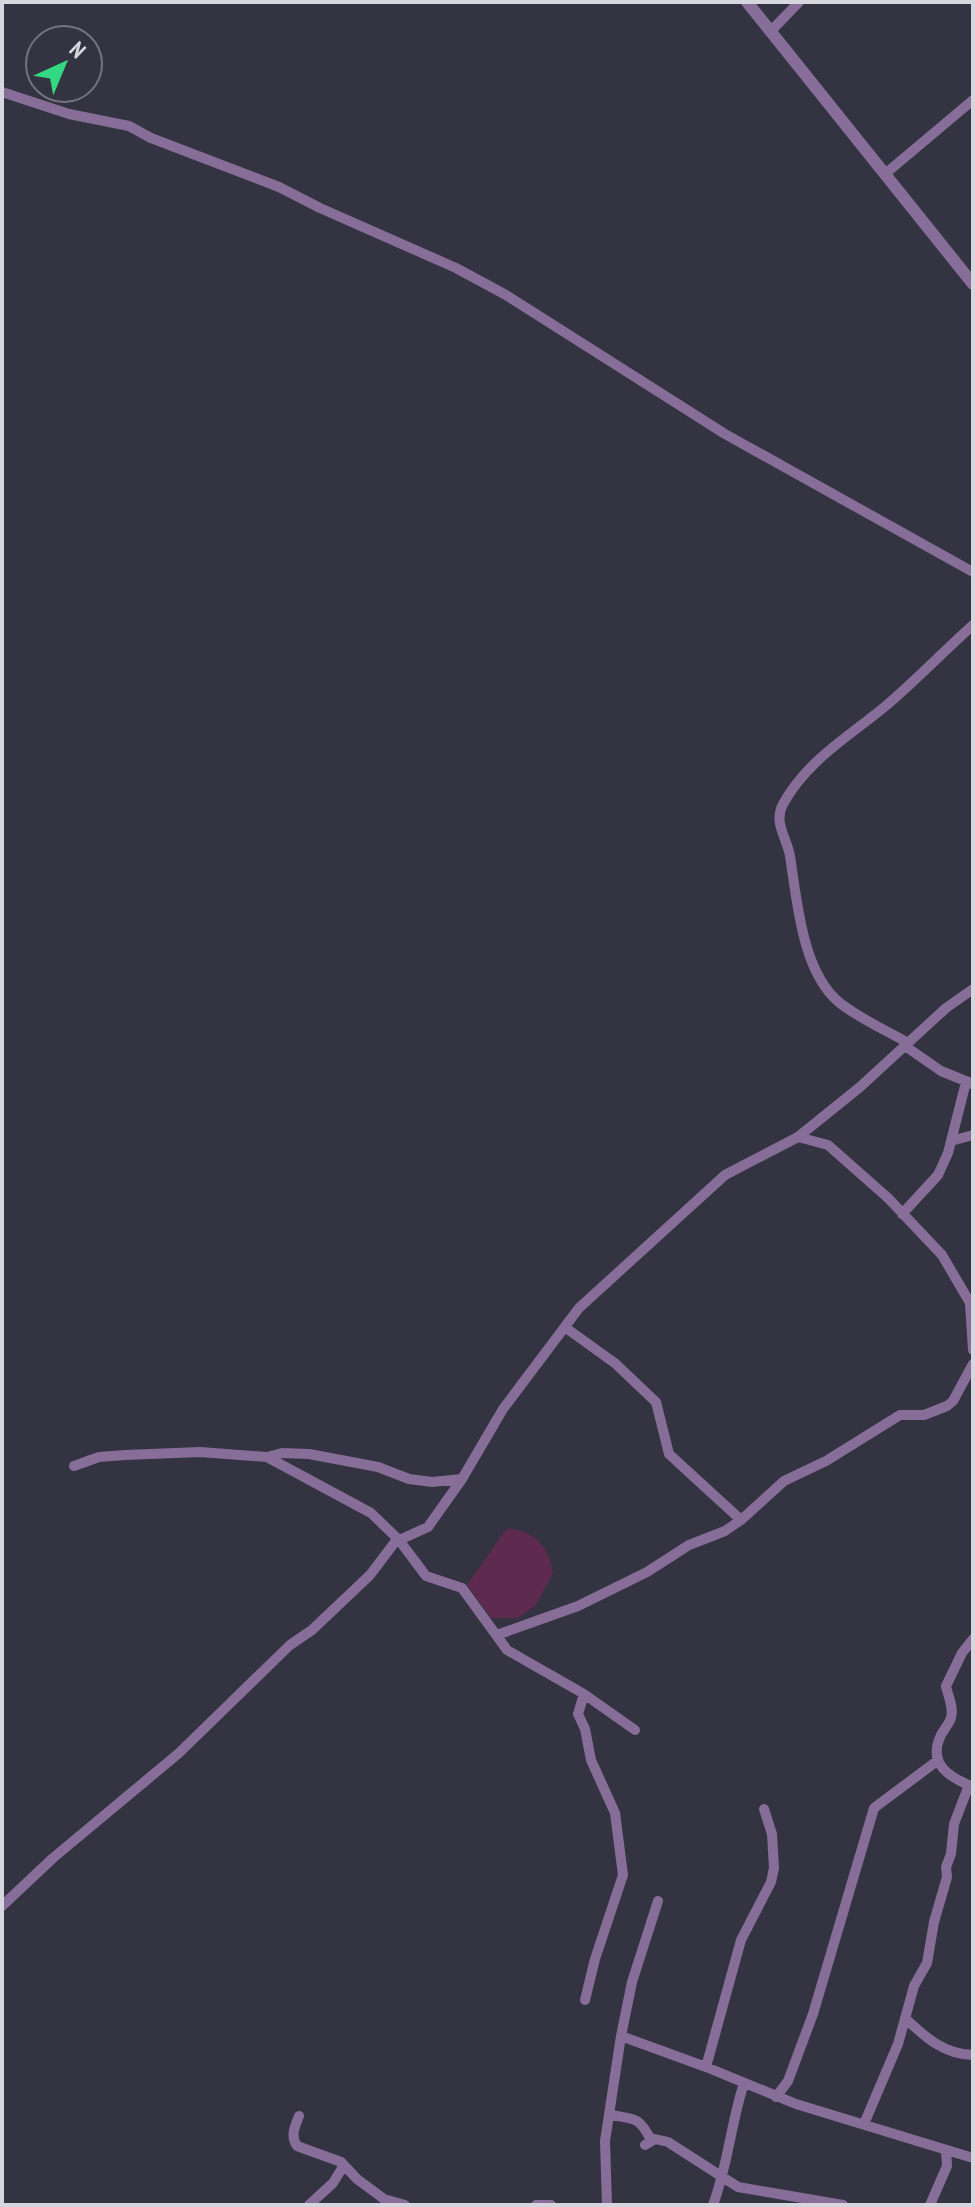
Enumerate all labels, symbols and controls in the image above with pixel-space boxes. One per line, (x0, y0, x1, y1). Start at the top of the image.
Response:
north arrow (24, 24, 104, 104)
text: N (64, 35, 92, 64)

